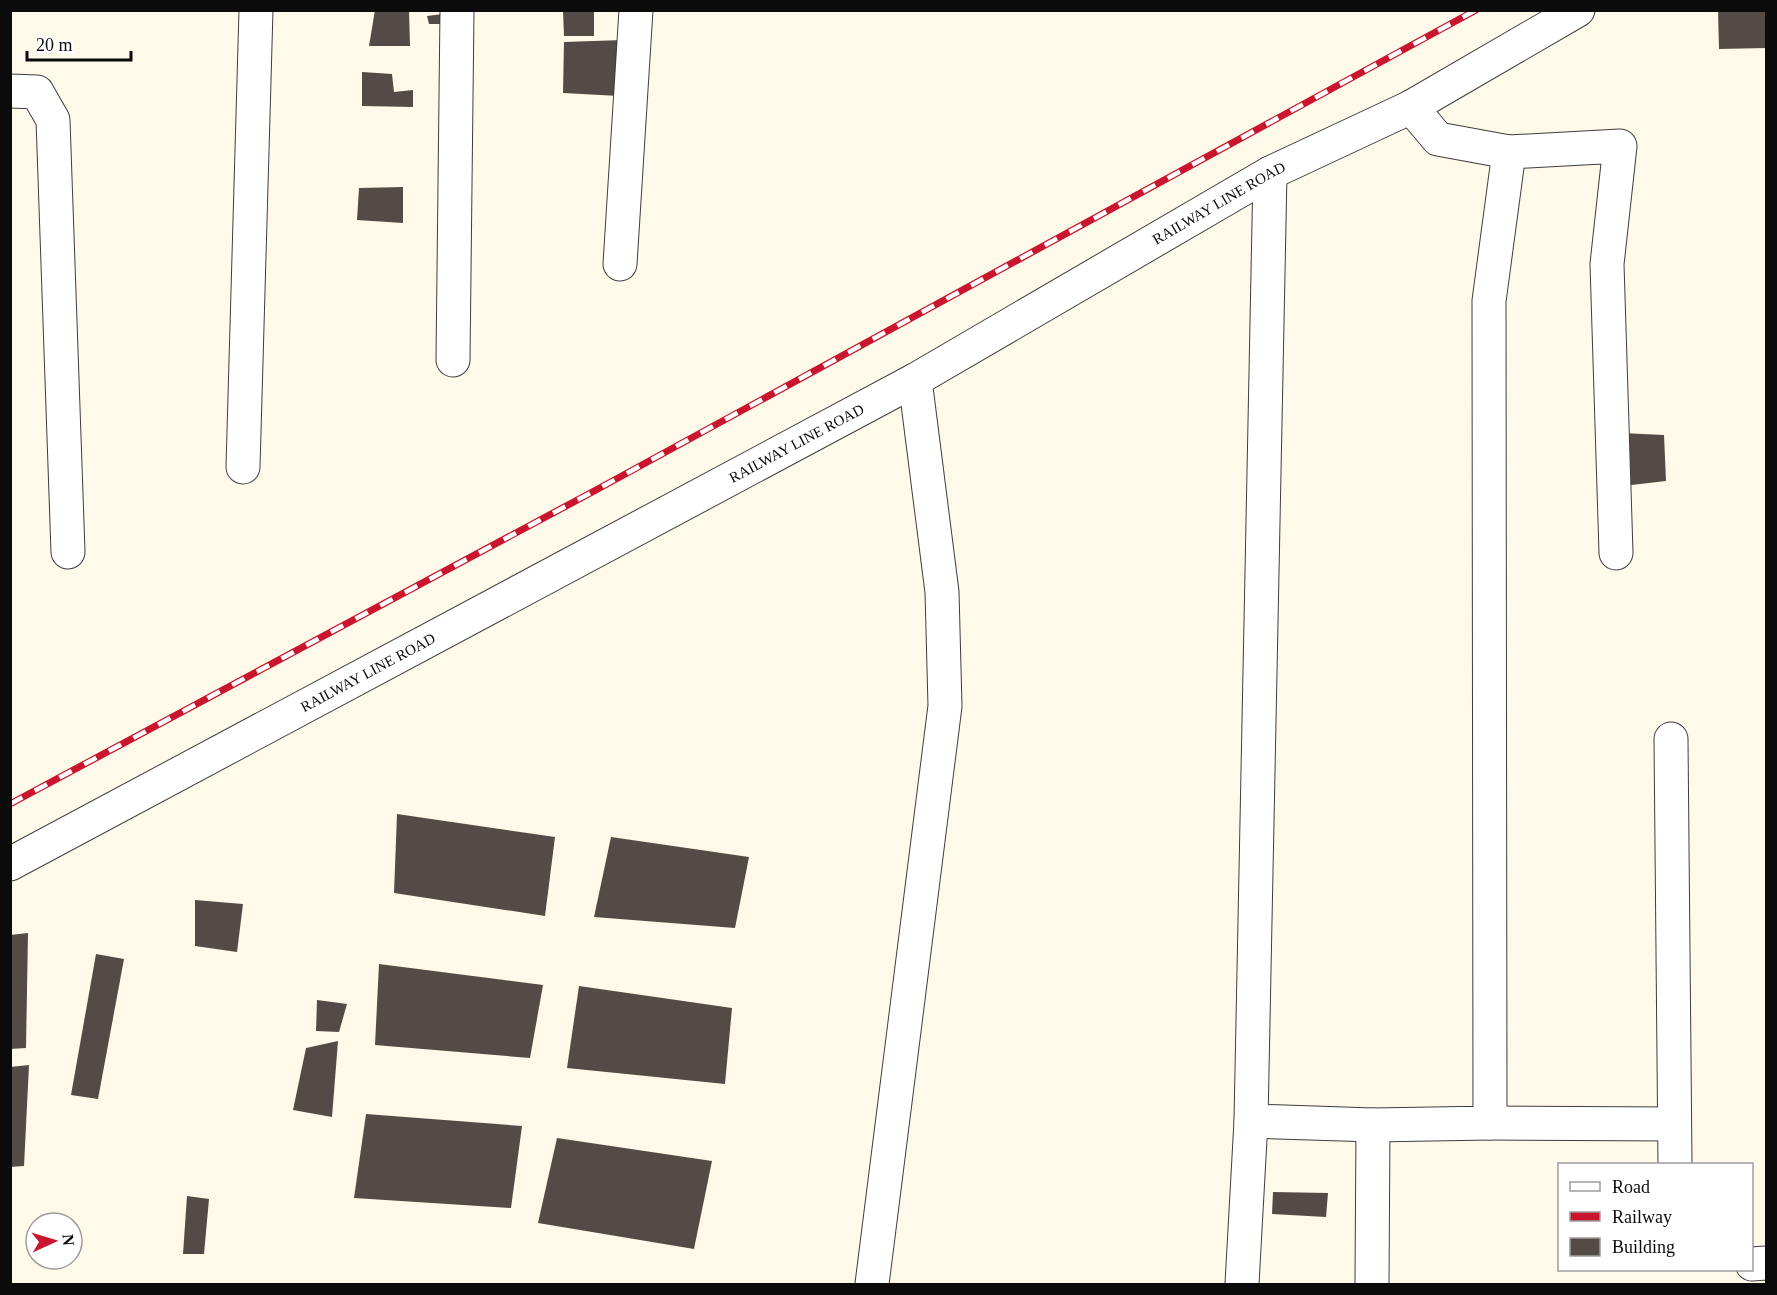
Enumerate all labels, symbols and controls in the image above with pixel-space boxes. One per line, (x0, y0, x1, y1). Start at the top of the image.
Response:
scale bar (27, 24, 130, 62)
text: 20 m (36, 35, 73, 55)
street label: RAILWAY LINE ROAD (1150, 159, 1288, 248)
street label: RAILWAY LINE ROAD (726, 401, 867, 486)
street label: RAILWAY LINE ROAD (298, 630, 438, 715)
legend (1558, 1163, 1753, 1271)
text: Road (1612, 1177, 1650, 1197)
text: Railway (1612, 1207, 1672, 1227)
north arrow (24, 1211, 84, 1271)
text: N (60, 1234, 77, 1247)
text: Building (1612, 1237, 1675, 1257)

